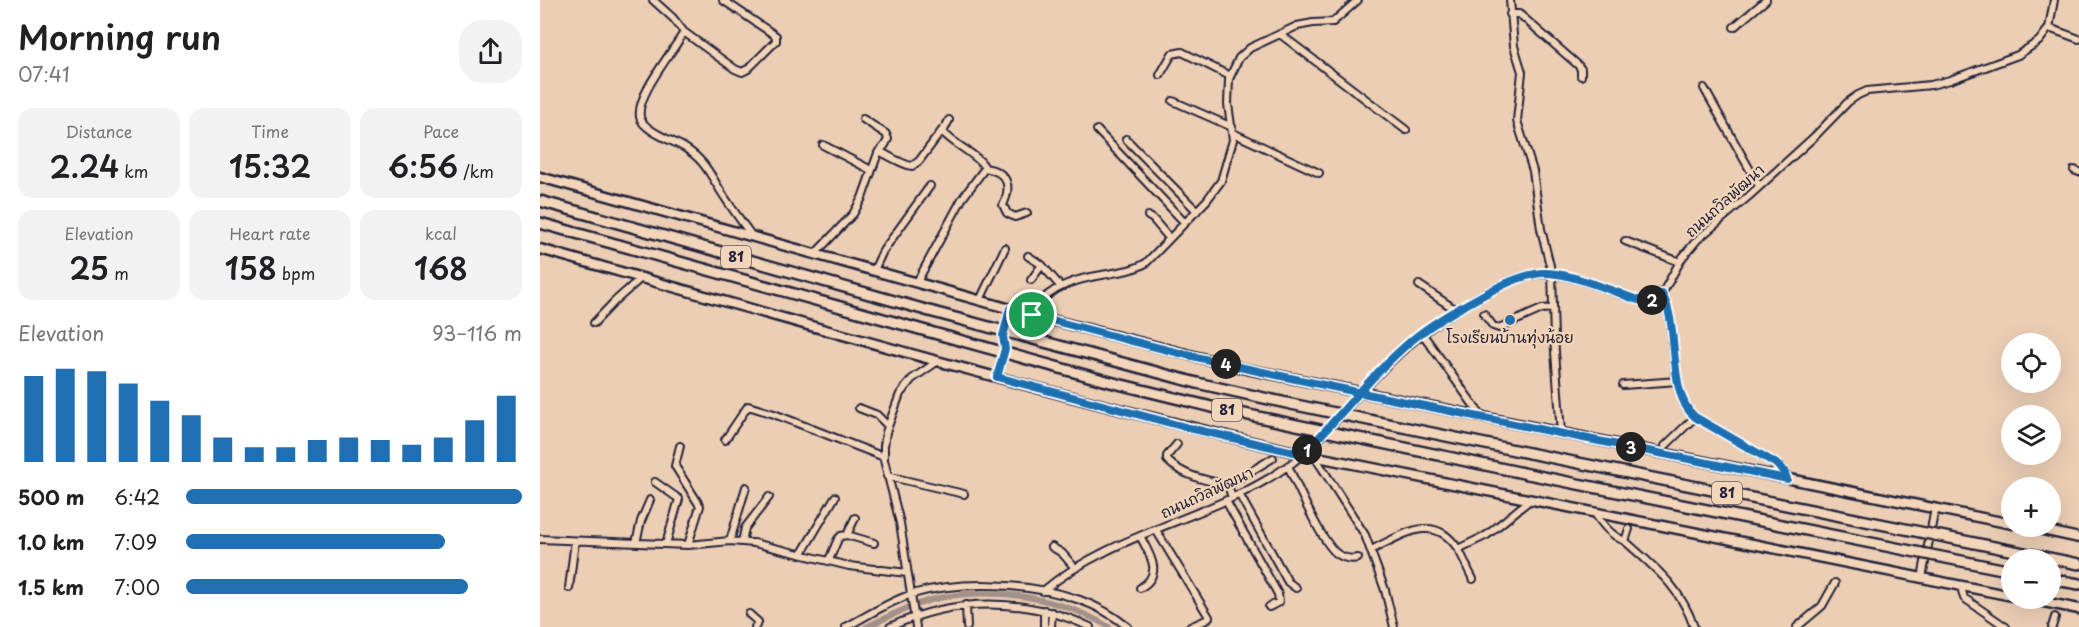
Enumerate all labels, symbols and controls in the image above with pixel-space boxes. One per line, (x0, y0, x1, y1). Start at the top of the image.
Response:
text: Morning run (18, 11, 221, 61)
button: share (459, 20, 522, 83)
text: 07:41 (18, 59, 70, 89)
text: Distance (65, 119, 133, 143)
text: Time (251, 119, 289, 143)
text: Pace (423, 119, 459, 143)
text: 2.24 (50, 143, 119, 188)
text: 15:32 (229, 143, 311, 188)
text: 6:56 (388, 143, 458, 188)
street label: ถนนถวิลพัฒนา (1679, 158, 1769, 242)
text: km (119, 159, 148, 183)
text: /km (458, 159, 494, 183)
text: Elevation (64, 221, 134, 245)
text: Heart rate (230, 221, 310, 245)
text: kcal (425, 221, 457, 245)
text: 25 (69, 245, 109, 290)
text: 158 (225, 245, 277, 290)
text: 168 (414, 245, 468, 290)
road number: 81 (721, 246, 751, 268)
text: m (109, 261, 129, 285)
text: bpm (277, 261, 315, 285)
pin: 2 (1637, 285, 1667, 315)
text: 2 (1646, 288, 1658, 312)
pin (1006, 289, 1057, 340)
icon: arrive (1015, 298, 1048, 331)
marker: โรงเรียนบ้านทุ่งน้อย (1503, 313, 1517, 327)
text: Elevation (18, 318, 104, 348)
text: 93–116 m (432, 318, 522, 348)
place label: โรงเรียนบ้านทุ่งน้อย (1446, 325, 1574, 349)
map controls (2001, 333, 2061, 609)
button: locate (2001, 333, 2061, 393)
pin: 4 (1211, 349, 1241, 379)
text: 4 (1221, 352, 1231, 376)
road number: 81 (1212, 399, 1242, 421)
button: layers (2001, 405, 2061, 465)
pin: 3 (1616, 432, 1646, 462)
pin: 1 (1292, 435, 1322, 465)
text: 3 (1626, 435, 1636, 459)
text: 1 (1303, 438, 1311, 462)
street label: ถนนถวิลพัฒนา (1156, 460, 1257, 523)
button: + (2001, 477, 2061, 537)
text: 500 m (18, 482, 85, 512)
text: 6:42 (114, 482, 160, 512)
road number: 81 (1712, 482, 1742, 504)
text: 1.0 km (18, 527, 85, 557)
text: 7:09 (114, 527, 157, 557)
button: − (2001, 549, 2061, 609)
text: 1.5 km (18, 572, 84, 602)
text: 7:00 (114, 572, 160, 602)

